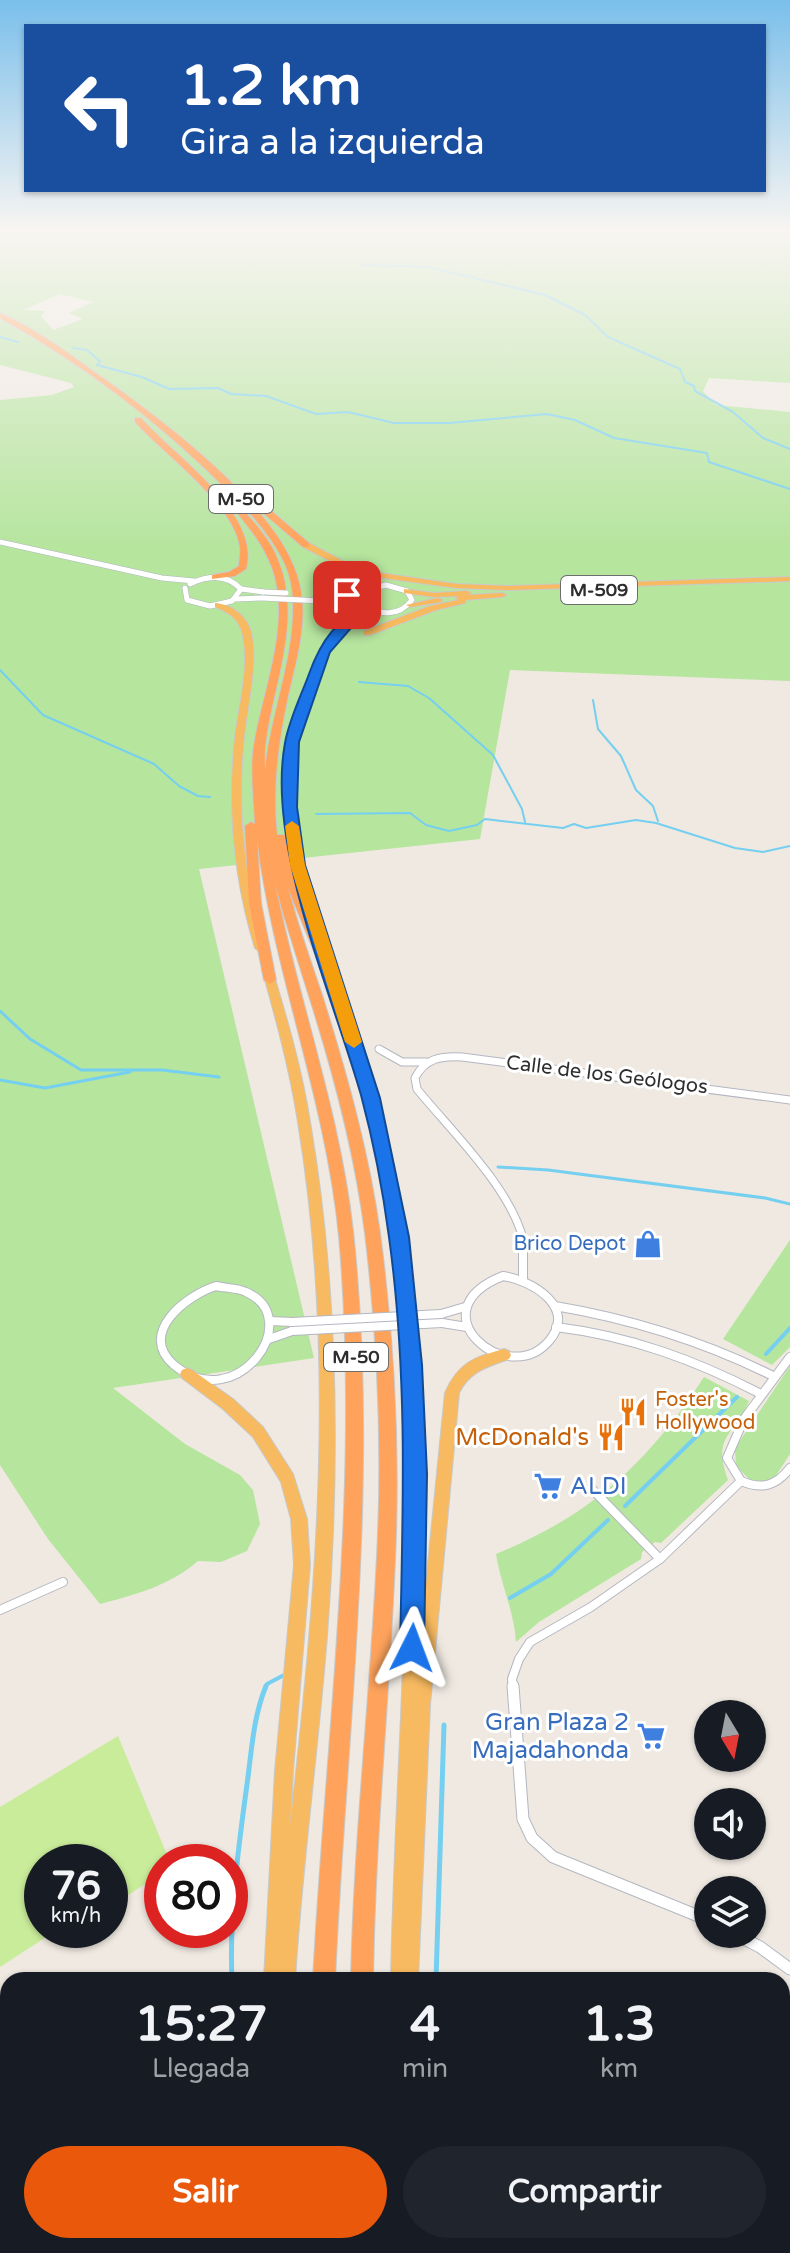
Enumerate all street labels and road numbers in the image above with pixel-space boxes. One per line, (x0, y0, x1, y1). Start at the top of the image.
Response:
road number: M-50 (209, 485, 273, 513)
road number: M-509 (561, 576, 637, 604)
street label: Calle de los Geólogos (505, 1051, 709, 1099)
road number: M-50 (324, 1343, 388, 1371)

